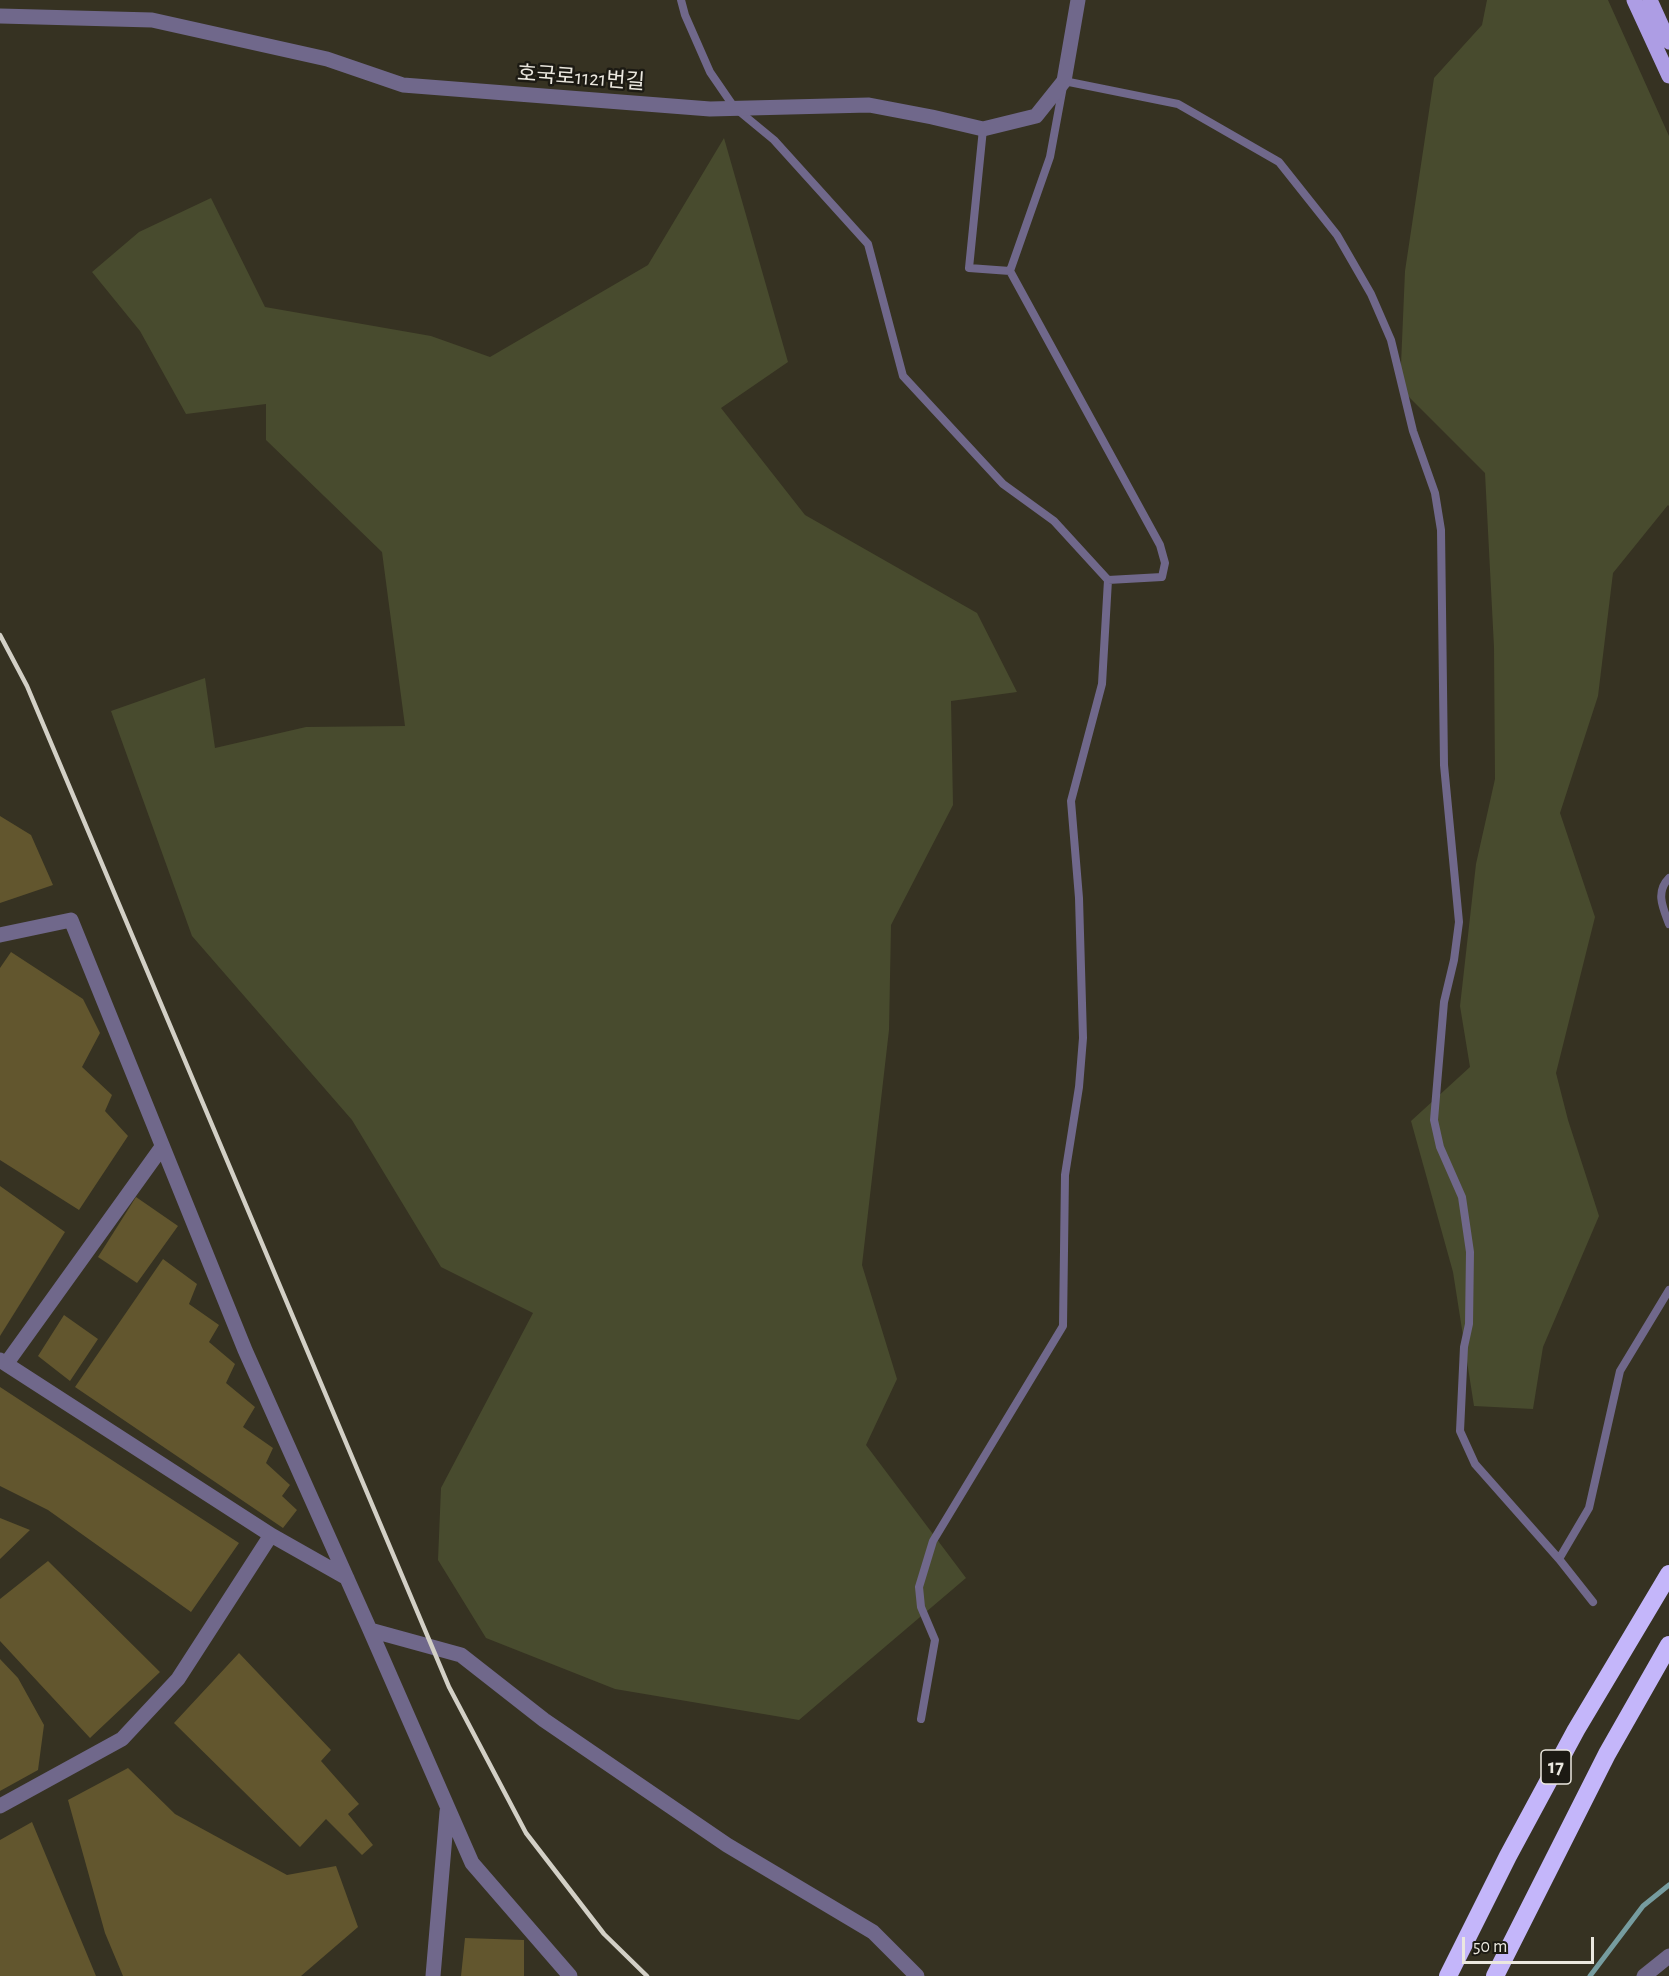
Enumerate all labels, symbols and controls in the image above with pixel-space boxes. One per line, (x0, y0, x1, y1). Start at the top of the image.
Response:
street label: 호국로1121번길 (516, 61, 646, 95)
road number: 17 (1541, 1750, 1571, 1784)
scale bar (1465, 1925, 1597, 1963)
text: 50 m (1473, 1938, 1507, 1956)

